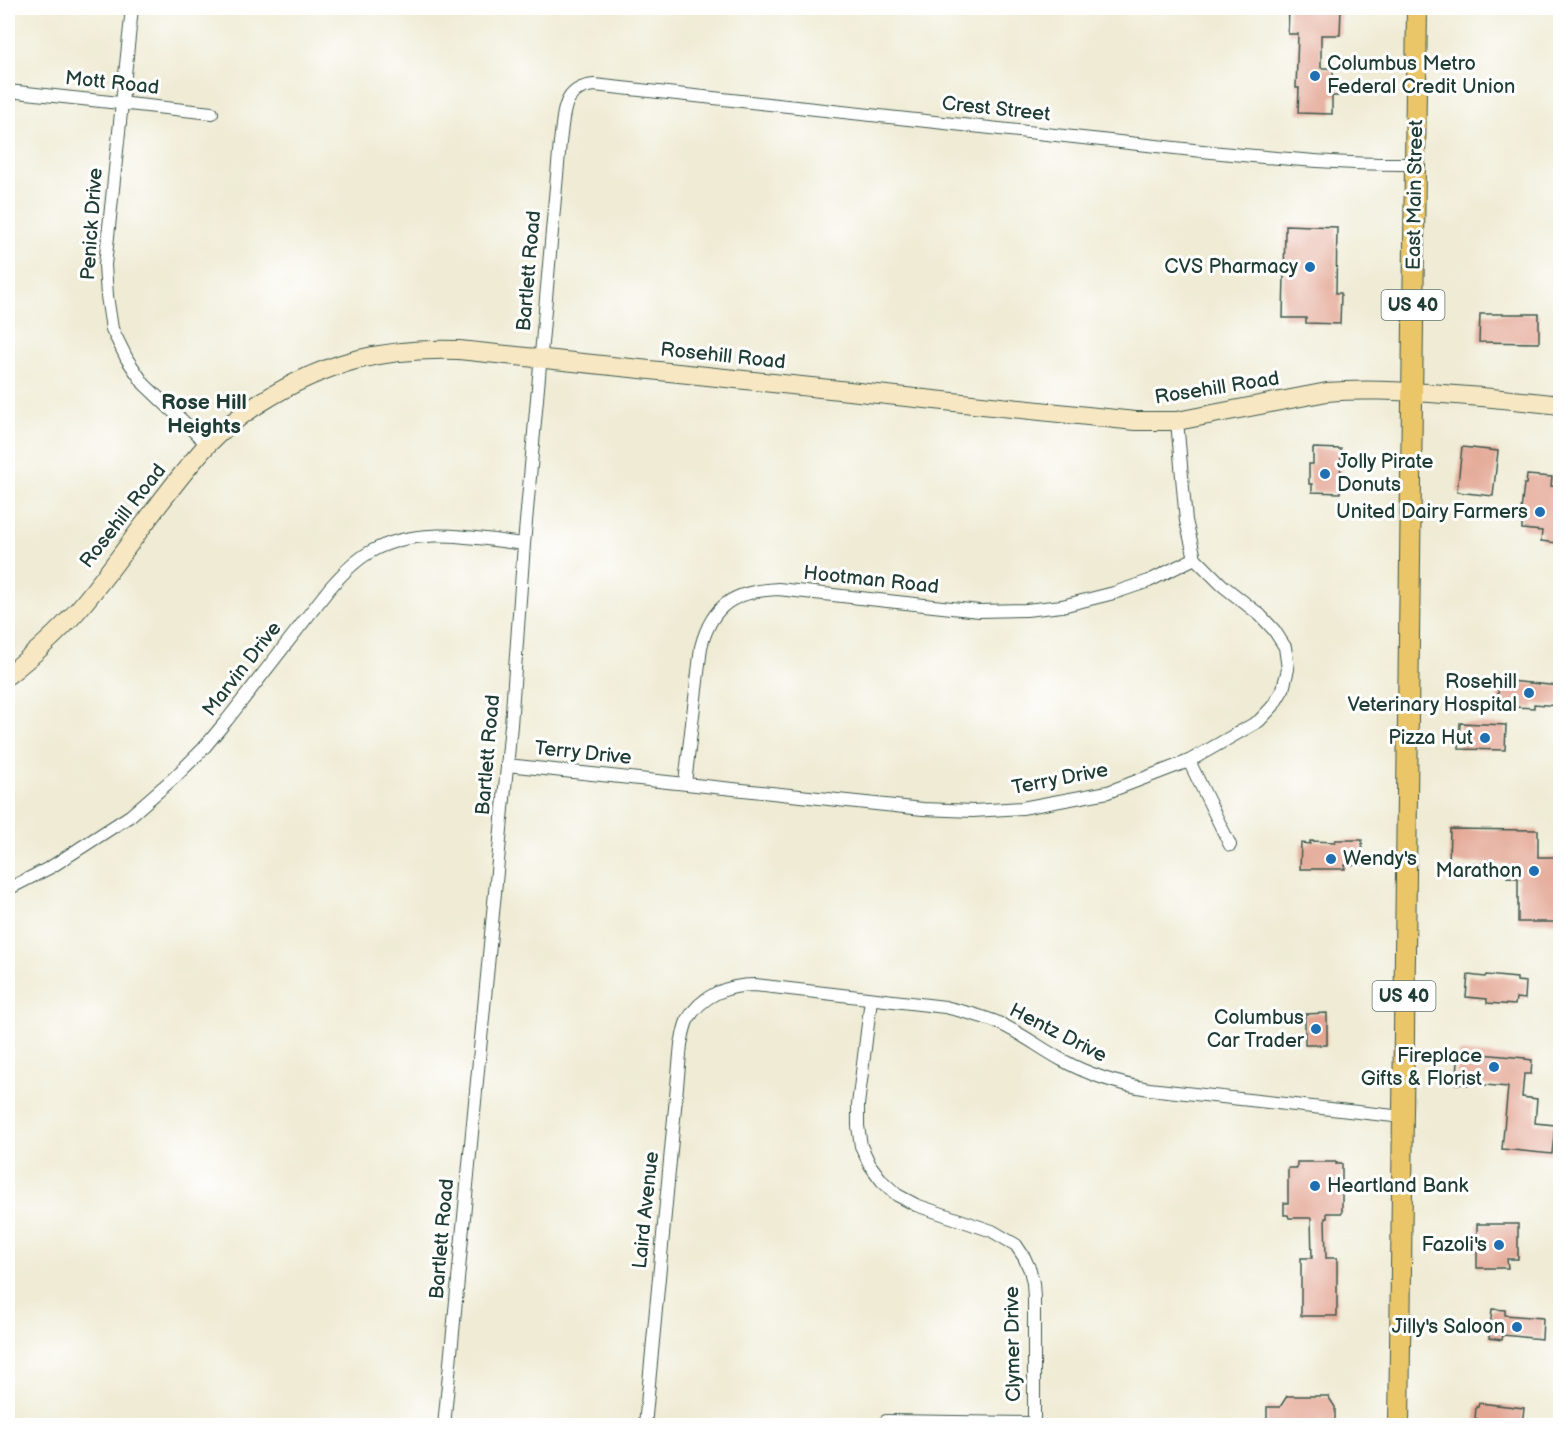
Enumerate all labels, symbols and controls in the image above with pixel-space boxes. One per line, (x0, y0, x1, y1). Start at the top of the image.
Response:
place label: Columbus Metro Federal Credit Union (1327, 52, 1515, 99)
street label: Mott Road (64, 66, 160, 100)
marker: Columbus Metro Federal Credit Union (1308, 69, 1322, 83)
street label: Crest Street (941, 91, 1051, 127)
street label: East Main Street (1402, 120, 1428, 270)
street label: Penick Drive (76, 167, 108, 281)
street label: Bartlett Road (512, 210, 546, 332)
place label: CVS Pharmacy (1164, 255, 1298, 279)
marker: CVS Pharmacy (1303, 260, 1317, 274)
road number: US 40 (1382, 290, 1444, 320)
street label: Rosehill Road (659, 337, 787, 375)
street label: Rosehill Road (1153, 366, 1281, 410)
district label: Rose Hill Heights (161, 390, 247, 439)
place label: Jolly Pirate Donuts (1337, 450, 1433, 497)
street label: Rosehill Road (75, 459, 171, 573)
marker: Jolly Pirate Donuts (1318, 467, 1332, 481)
place label: United Dairy Farmers (1336, 500, 1528, 524)
marker: United Dairy Farmers (1533, 505, 1547, 519)
street label: Hootman Road (802, 561, 940, 599)
street label: Marvin Drive (198, 617, 287, 721)
place label: Rosehill Veterinary Hospital (1348, 670, 1517, 717)
marker: Rosehill Veterinary Hospital (1522, 686, 1536, 700)
street label: Bartlett Road (471, 694, 505, 816)
place label: Pizza Hut (1388, 726, 1473, 750)
marker: Pizza Hut (1478, 731, 1492, 745)
street label: Terry Drive (533, 736, 633, 770)
street label: Terry Drive (1010, 758, 1110, 800)
place label: Wendy's (1343, 847, 1417, 871)
marker: Wendy's (1324, 852, 1338, 866)
place label: Marathon (1435, 859, 1522, 883)
marker: Marathon (1527, 864, 1541, 878)
road number: US 40 (1372, 981, 1436, 1011)
street label: Hentz Drive (1005, 998, 1111, 1068)
place label: Columbus Car Trader (1207, 1006, 1305, 1053)
marker: Columbus Car Trader (1309, 1022, 1323, 1036)
place label: Fireplace Gifts & Florist (1361, 1044, 1482, 1091)
marker: Fireplace Gifts & Florist (1487, 1060, 1501, 1074)
street label: Laird Avenue (628, 1150, 664, 1270)
place label: Heartland Bank (1327, 1174, 1468, 1198)
street label: Bartlett Road (425, 1178, 459, 1300)
marker: Heartland Bank (1308, 1179, 1322, 1193)
place label: Fazoli's (1422, 1233, 1487, 1257)
marker: Fazoli's (1492, 1238, 1506, 1252)
street label: Clymer Drive (1000, 1286, 1026, 1402)
place label: Jilly's Saloon (1392, 1315, 1505, 1339)
marker: Jilly's Saloon (1510, 1320, 1524, 1334)

